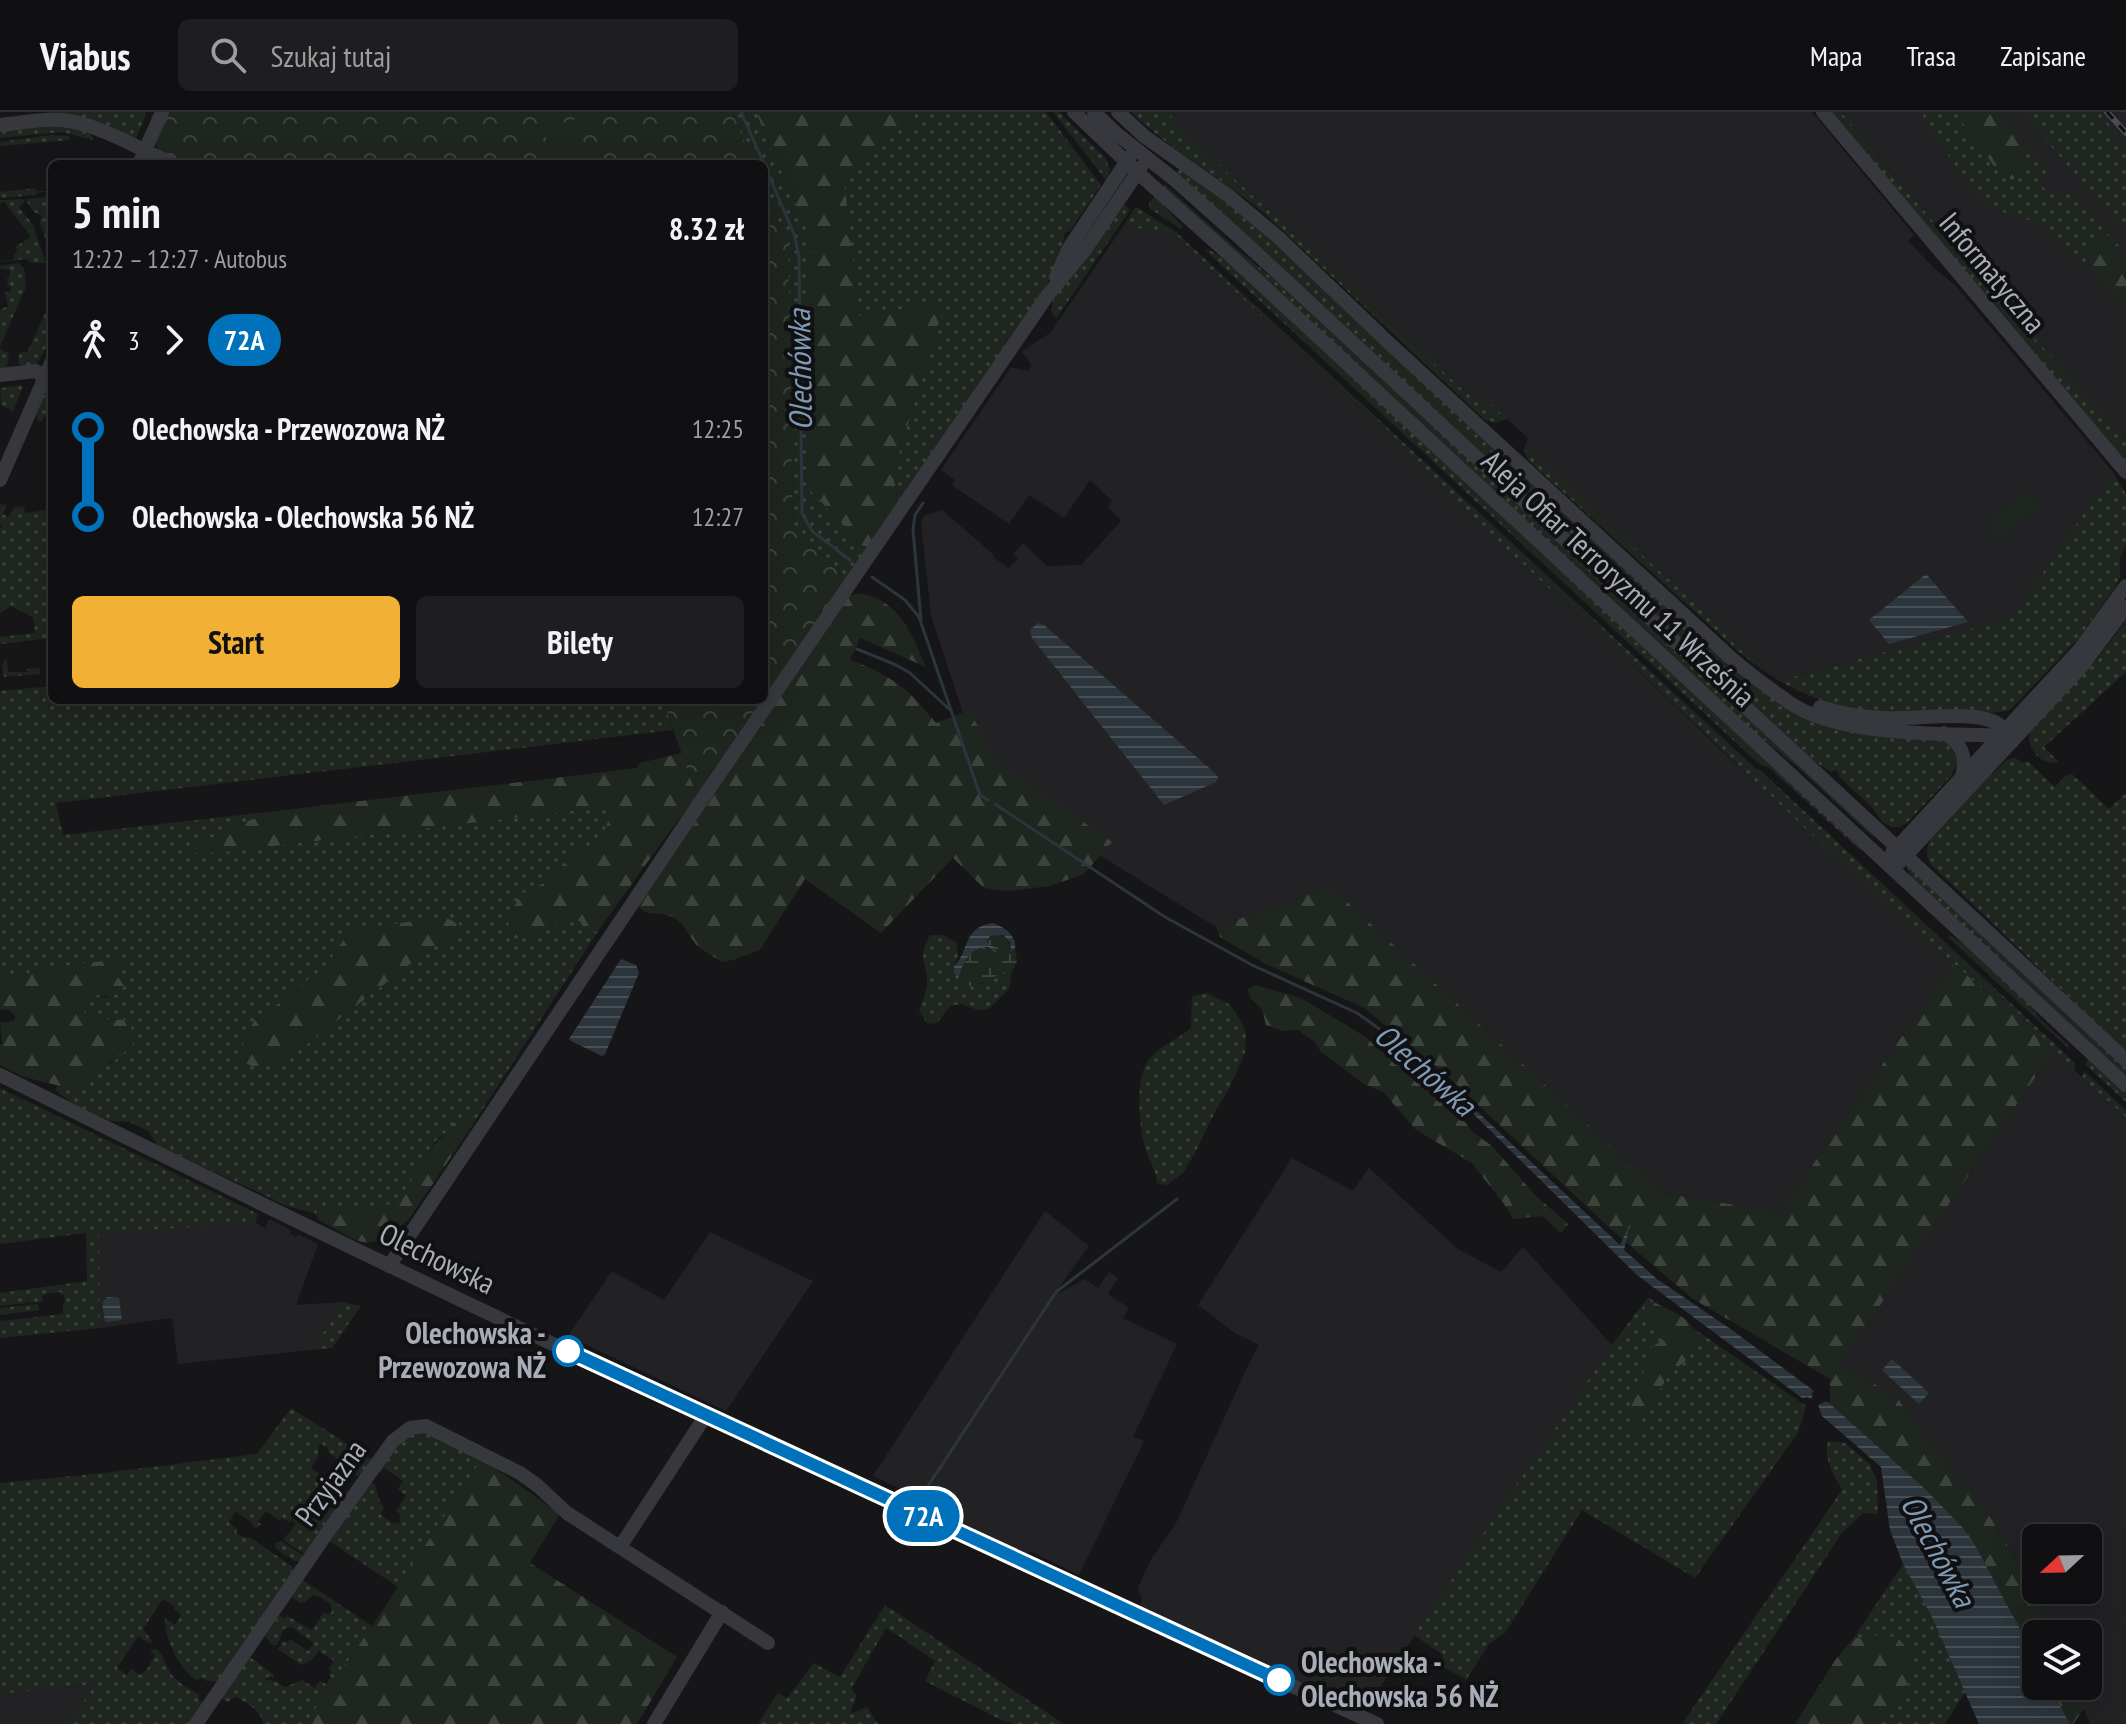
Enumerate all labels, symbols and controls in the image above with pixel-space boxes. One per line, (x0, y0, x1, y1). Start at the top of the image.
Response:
search box (178, 19, 738, 91)
text: Viabus (40, 31, 130, 80)
icon: search (206, 33, 250, 77)
text: Szukaj tutaj (270, 36, 392, 75)
text: Mapa (1810, 37, 1862, 74)
text: Trasa (1906, 37, 1956, 74)
text: Zapisane (2000, 37, 2086, 74)
text: 5 min (72, 183, 161, 240)
street label: Informatyczna (1931, 204, 2055, 340)
text: 8.32 zł (669, 209, 744, 248)
text: 12:22 – 12:27 · Autobus (72, 242, 287, 275)
water label: Olechówka (777, 307, 821, 431)
icon: walk (72, 318, 116, 362)
icon: forward (152, 318, 196, 362)
text: 72A (224, 321, 265, 358)
text: 3 (128, 324, 140, 357)
text: Olechowska - Przewozowa NŻ (132, 409, 445, 448)
text: 12:25 (692, 412, 744, 445)
street label: Aleja Ofiar Terroryzmu 11 Września (1474, 441, 1764, 715)
text: Olechowska - Olechowska 56 NŻ (132, 497, 474, 536)
text: 12:27 (692, 500, 744, 533)
button: Start (72, 596, 400, 688)
button: Bilety (416, 596, 744, 688)
water label: Olechówka (1366, 1014, 1487, 1126)
street label: Olechowska (374, 1213, 502, 1302)
place label: Olechowska - Przewozowa NŻ (378, 1313, 546, 1386)
marker: Olechowska - Przewozowa NŻ (553, 1336, 583, 1366)
street label: Przyjazna (285, 1431, 374, 1533)
water label: Olechówka (1892, 1487, 1987, 1616)
line badge: 72A (877, 1490, 969, 1542)
text: 72A (903, 1497, 943, 1534)
north arrow (2022, 1524, 2102, 1604)
map controls (2022, 1524, 2102, 1700)
button: layers (2022, 1620, 2102, 1700)
place label: Olechowska - Olechowska 56 NŻ (1301, 1642, 1499, 1715)
marker: Olechowska - Olechowska 56 NŻ (1264, 1665, 1294, 1695)

